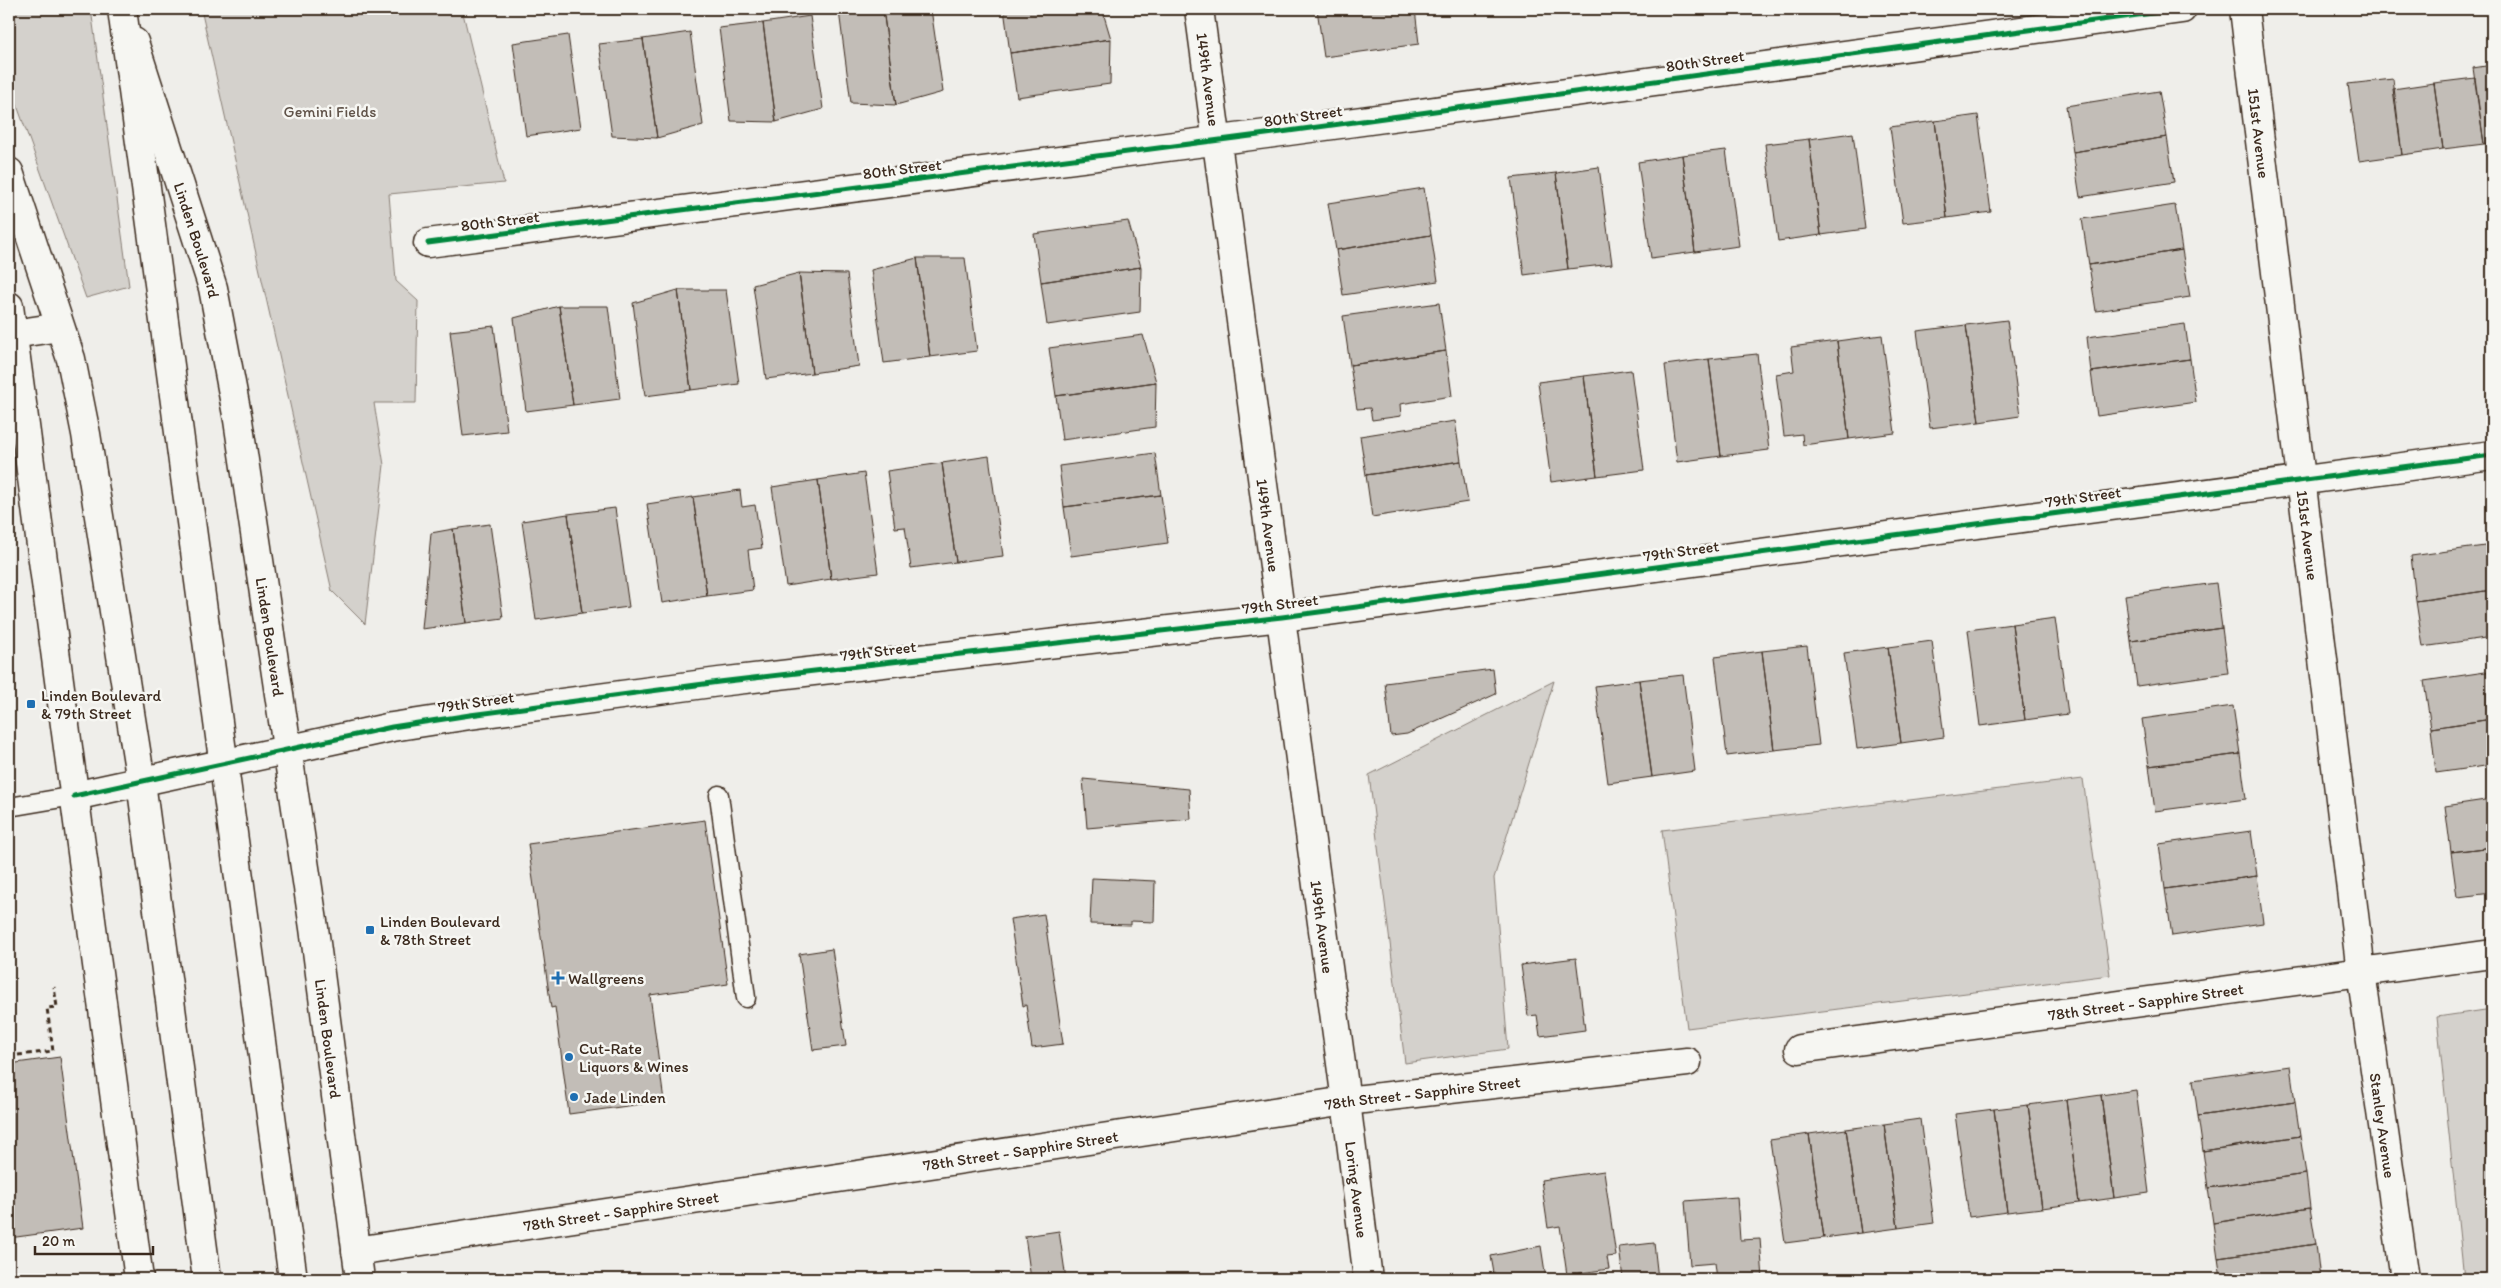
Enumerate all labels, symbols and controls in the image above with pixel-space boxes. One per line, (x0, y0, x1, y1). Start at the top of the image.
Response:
street label: 149th Avenue (1193, 31, 1224, 128)
street label: 80th Street (1665, 46, 1745, 76)
street label: 151st Avenue (2244, 87, 2274, 180)
street label: 80th Street (1263, 101, 1343, 131)
park label: Gemini Fields (284, 102, 376, 121)
street label: 80th Street (862, 155, 942, 183)
street label: Linden Boulevard (170, 180, 224, 300)
street label: 80th Street (460, 207, 540, 235)
street label: 149th Avenue (1253, 477, 1284, 574)
street label: 79th Street (2044, 482, 2122, 512)
street label: 151st Avenue (2293, 489, 2323, 582)
street label: 79th Street (1642, 536, 1720, 566)
street label: Linden Boulevard (252, 576, 289, 698)
street label: 79th Street (1241, 590, 1319, 618)
street label: 79th Street (839, 637, 917, 665)
place label: Linden Boulevard & 79th Street (41, 686, 162, 723)
street label: 79th Street (437, 687, 515, 717)
marker: Linden Boulevard & 79th Street (25, 698, 37, 710)
street label: 149th Avenue (1307, 879, 1338, 975)
place label: Linden Boulevard & 78th Street (380, 912, 501, 949)
marker: Linden Boulevard & 78th Street (364, 924, 376, 936)
place label: Wallgreens (568, 969, 644, 988)
marker: Wallgreens (552, 972, 564, 984)
street label: Linden Boulevard (311, 978, 346, 1100)
street label: 78th Street - Sapphire Street (2047, 979, 2245, 1024)
place label: Cut-Rate Liquors & Wines (579, 1039, 689, 1076)
marker: Cut-Rate Liquors & Wines (563, 1051, 575, 1063)
street label: Stanley Avenue (2366, 1071, 2400, 1179)
street label: 78th Street - Sapphire Street (1323, 1072, 1521, 1114)
place label: Jade Linden (584, 1088, 666, 1107)
marker: Jade Linden (568, 1091, 580, 1103)
street label: 78th Street - Sapphire Street (921, 1126, 1119, 1175)
street label: Loring Avenue (1342, 1140, 1372, 1239)
street label: 78th Street - Sapphire Street (522, 1187, 720, 1235)
scale bar (35, 1223, 152, 1255)
text: 20 m (42, 1232, 76, 1250)

